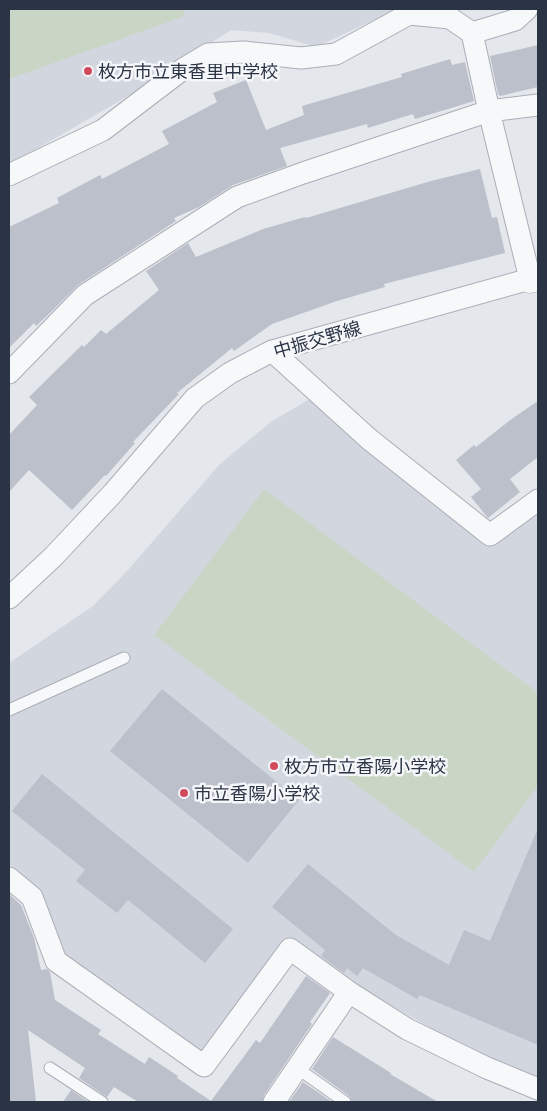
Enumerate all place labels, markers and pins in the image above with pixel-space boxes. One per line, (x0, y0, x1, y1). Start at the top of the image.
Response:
place label: 枚方市立東香里中学校 (98, 60, 278, 82)
marker: 枚方市立東香里中学校 (82, 65, 94, 77)
place label: 枚方市立香陽小学校 (284, 755, 446, 777)
marker: 枚方市立香陽小学校 (268, 760, 280, 772)
place label: 市立香陽小学校 (194, 782, 320, 804)
marker: 市立香陽小学校 (178, 787, 190, 799)

